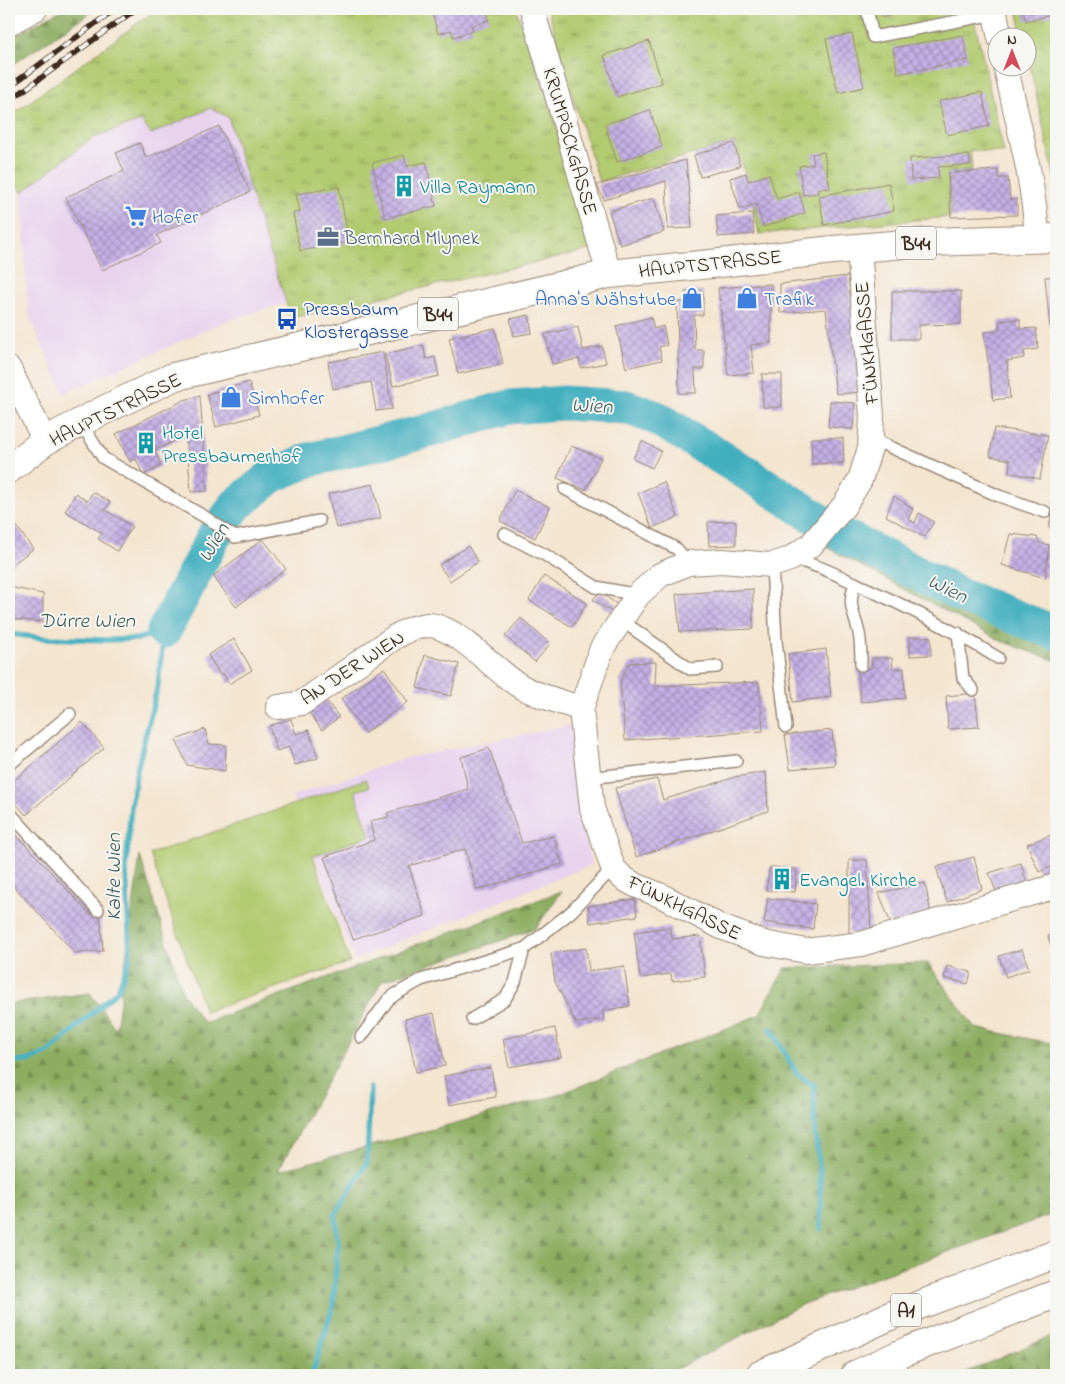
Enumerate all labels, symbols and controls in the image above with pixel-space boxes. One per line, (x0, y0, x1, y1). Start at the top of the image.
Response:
north arrow (988, 28, 1038, 78)
text: N (1007, 30, 1017, 51)
street label: KRUMPÖCKGASSE (534, 64, 604, 219)
building icon: Villa Raymann (391, 173, 417, 199)
place label: Villa Raymann (419, 174, 536, 203)
supermarket icon: Hofer (123, 203, 149, 229)
place label: Hofer (152, 204, 199, 233)
office icon: Bernhard Mlynek (315, 224, 341, 250)
place label: Bernhard Mlynek (343, 225, 480, 254)
road number: B44 (896, 227, 936, 260)
street label: HAUPTSTRASSE (637, 244, 783, 287)
street label: FÜNKHGASSE (849, 280, 888, 406)
shop icon: Anna's Nähstube (679, 285, 705, 311)
shop icon: Trafik (734, 285, 760, 311)
place label: Anna's Nähstube (535, 286, 676, 315)
place label: Trafik (764, 286, 814, 315)
place label: Pressbaum Klostergasse (304, 296, 409, 349)
road number: B44 (418, 298, 458, 330)
bus stop icon: Pressbaum Klostergasse (274, 306, 300, 332)
street label: HAUPTSTRASSE (45, 367, 187, 456)
shop icon: Simhofer (218, 384, 244, 410)
place label: Simhofer (248, 385, 325, 414)
water label: Wien (571, 391, 614, 423)
place label: Hotel Pressbaumerhof (162, 420, 301, 472)
building icon: Hotel Pressbaumerhof (133, 430, 159, 456)
water label: Wien (191, 517, 238, 568)
water label: Wien (922, 567, 973, 613)
water label: Dürre Wien (39, 607, 136, 637)
street label: AN DER WIEN (295, 624, 411, 714)
water label: Kalte Wien (100, 833, 130, 921)
building icon: Evangel. Kirche (769, 866, 795, 892)
place label: Evangel. Kirche (799, 867, 917, 897)
street label: FÜNKHGASSE (621, 869, 746, 949)
road number: A1 (891, 1294, 921, 1326)

